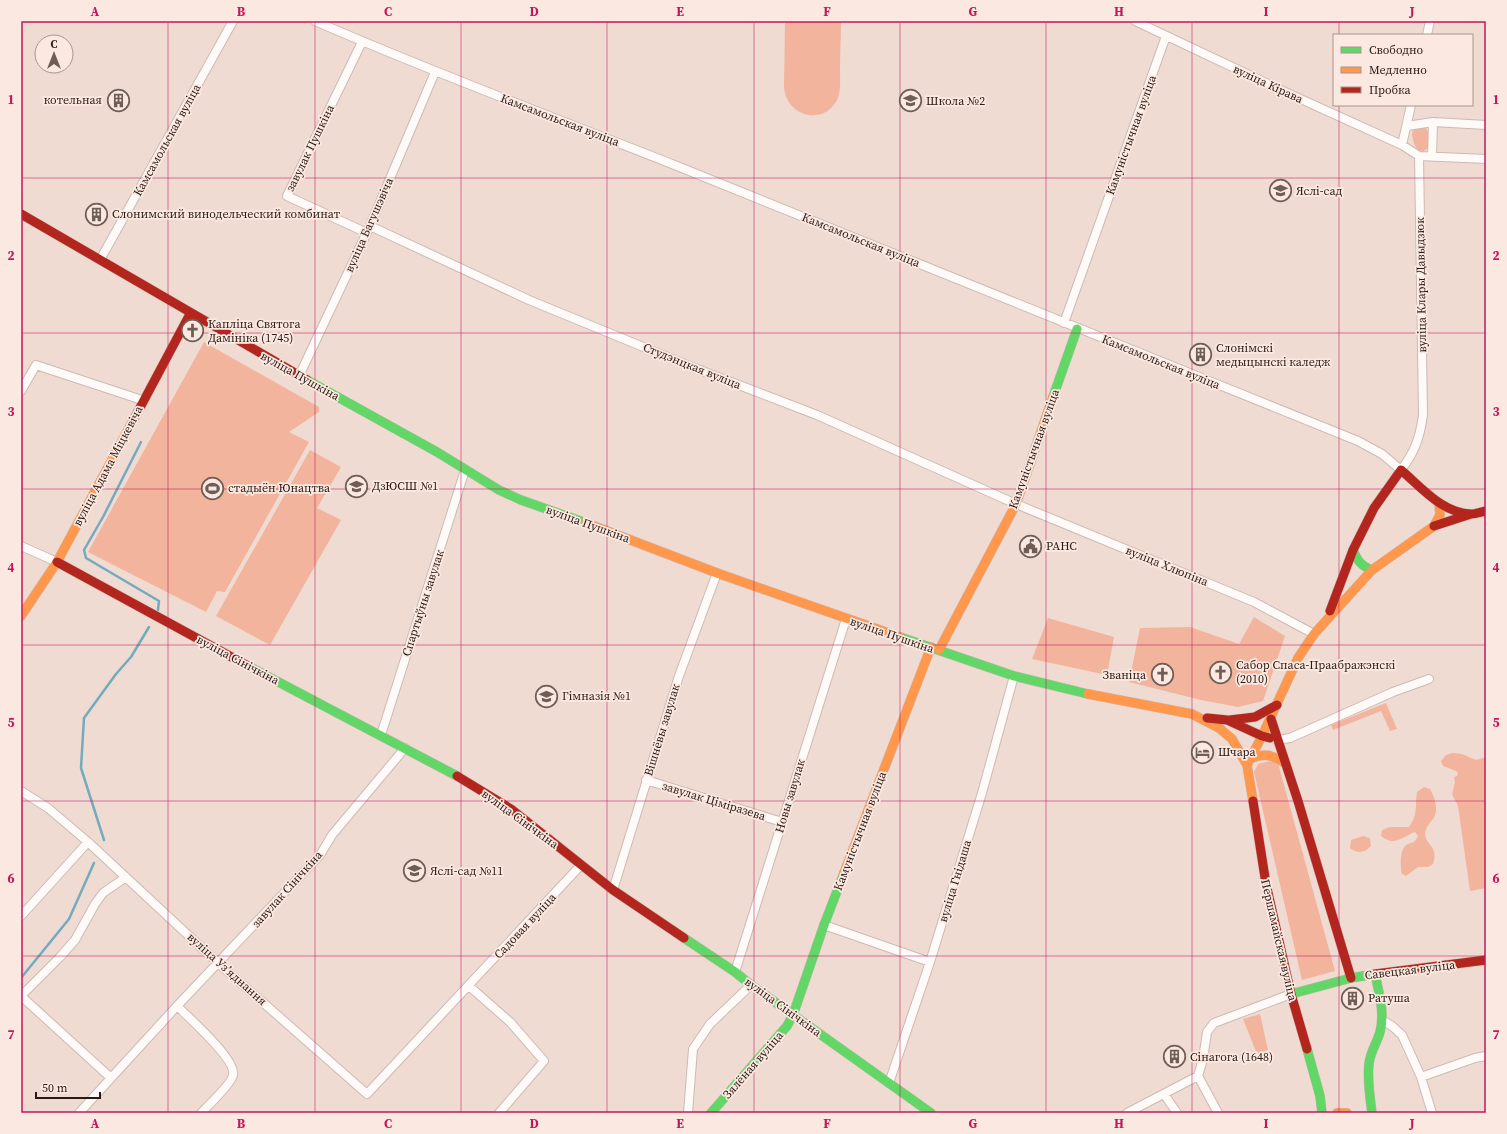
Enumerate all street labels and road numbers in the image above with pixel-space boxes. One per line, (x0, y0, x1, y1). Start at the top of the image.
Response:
street label: вуліца Кірава (1231, 61, 1306, 108)
street label: Камуністычная вуліца (1102, 72, 1160, 197)
street label: Камсамольская вуліца (129, 80, 205, 199)
street label: Камсамольская вуліца (498, 90, 623, 150)
street label: завулак Пушкіна (282, 101, 338, 194)
street label: вуліца Багушэвіча (341, 174, 397, 275)
street label: Камсамольская вуліца (800, 209, 923, 271)
street label: вуліца Клары Давыдзюк (1412, 217, 1430, 353)
street label: Камсамольская вуліца (1100, 331, 1223, 393)
street label: Студэнцкая вуліца (641, 339, 744, 393)
street label: вуліца Пушкіна (258, 348, 343, 405)
street label: Камуністычная вуліца (1005, 386, 1063, 511)
street label: вуліца Адама Міцкевіча (69, 402, 147, 529)
street label: вуліца Пушкіна (544, 501, 633, 547)
street label: вуліца Хлюпіна (1123, 542, 1211, 590)
street label: Спартыўны завулак (398, 547, 448, 658)
street label: вуліца Пушкіна (848, 613, 937, 657)
street label: вуліца Сінічкіна (194, 631, 283, 689)
street label: Вішнёвы завулак (640, 682, 684, 778)
street label: Новы завулак (771, 757, 809, 835)
street label: Камуністычная вуліца (830, 768, 890, 893)
street label: завулак Ціміразева (660, 778, 768, 825)
street label: вуліца Сінічкіна (478, 786, 562, 853)
street label: вуліца Гнідаша (935, 837, 975, 924)
street label: завулак Сінічкіна (248, 847, 326, 931)
street label: Першамайская вуліца (1257, 878, 1301, 1003)
street label: Садовая вуліца (490, 889, 560, 962)
street label: вуліца Узʼяднання (184, 929, 270, 1009)
street label: Савецкая вуліца (1364, 956, 1457, 983)
street label: вуліца Сінічкіна (741, 974, 825, 1041)
street label: Зялёная вуліца (719, 1027, 787, 1102)

